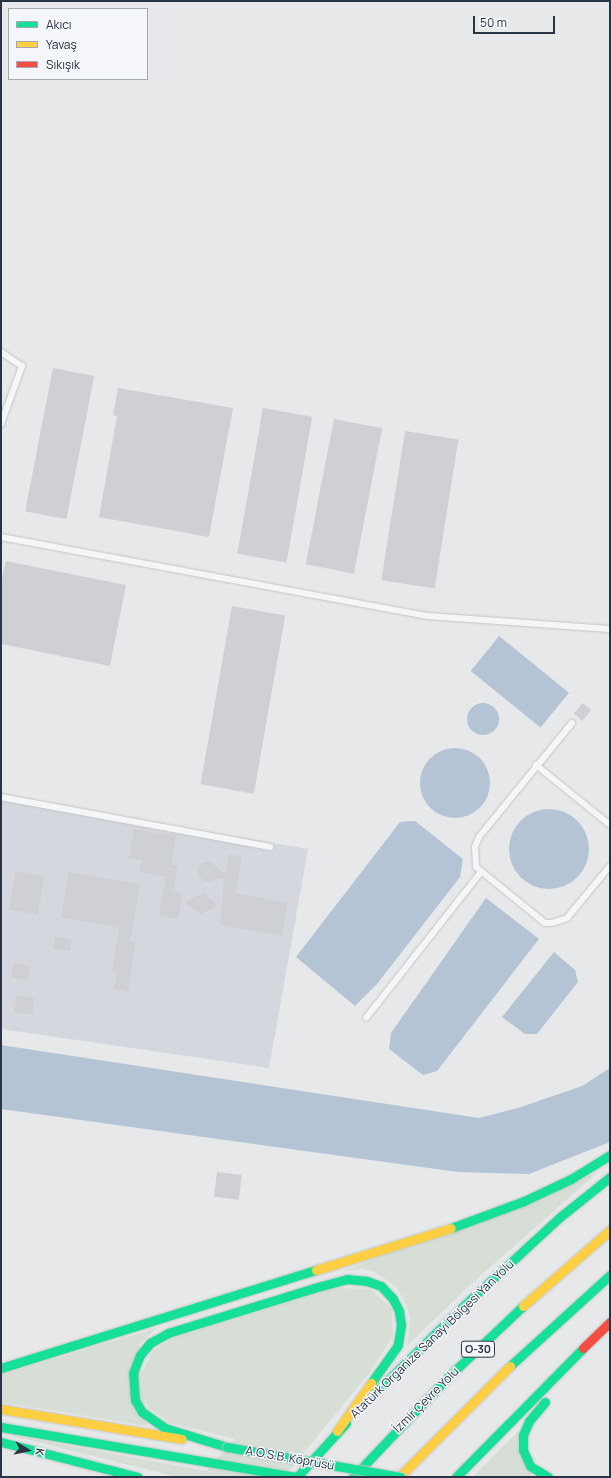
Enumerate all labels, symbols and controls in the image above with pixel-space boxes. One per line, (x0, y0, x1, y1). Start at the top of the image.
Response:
legend (8, 8, 148, 80)
scale bar (475, 8, 557, 34)
text: 50 m (480, 14, 507, 31)
text: Akıcı (46, 16, 72, 33)
text: Yavaş (46, 36, 77, 53)
text: Sıkışık (46, 56, 80, 73)
street label: Atatürk Organize Sanayi Bölgesi Yan Yolu (347, 1257, 517, 1421)
road number: O-30 (460, 1340, 496, 1358)
street label: İzmir Çevre Yolu (390, 1364, 462, 1436)
north arrow (8, 1430, 48, 1470)
street label: A.O.S.B. Köprüsü (244, 1443, 336, 1473)
text: K (32, 1447, 48, 1457)

